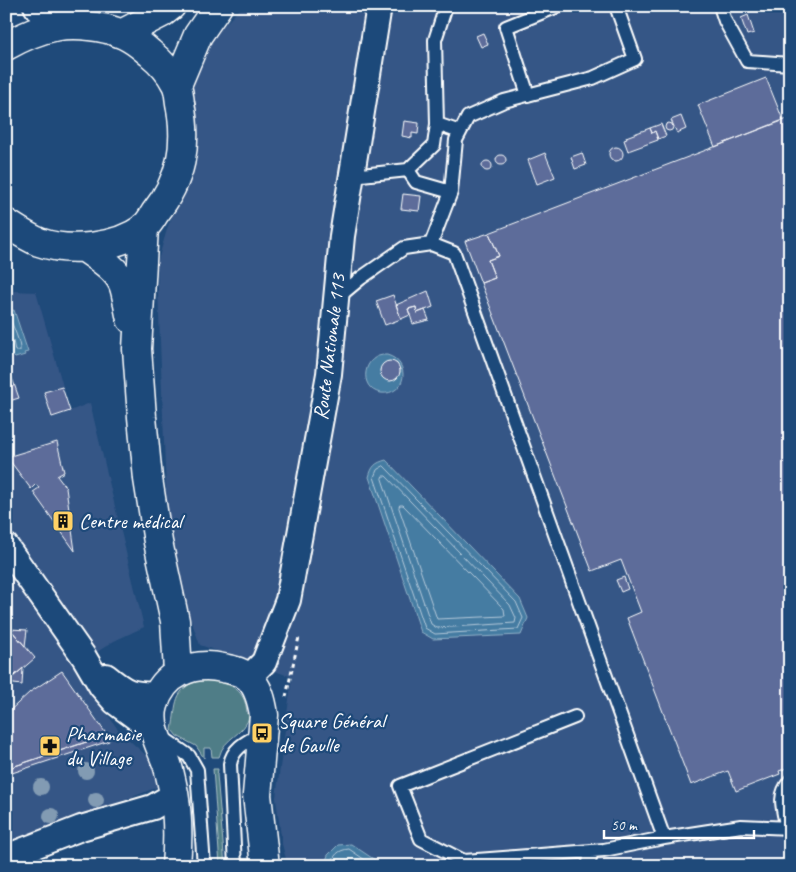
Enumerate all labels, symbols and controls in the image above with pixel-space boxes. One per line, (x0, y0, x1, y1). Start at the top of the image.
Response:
street label: Route Nationale 113 (307, 271, 351, 421)
place label: Centre médical (79, 508, 185, 534)
building icon: Centre médical (51, 509, 75, 533)
place label: Square Général de Gaulle (278, 708, 388, 758)
place label: Pharmacie du Village (66, 721, 143, 771)
bus stop icon: Square Général de Gaulle (250, 721, 274, 745)
pharmacy icon: Pharmacie du Village (38, 734, 62, 758)
scale bar (604, 807, 754, 839)
text: 50 m (611, 816, 638, 835)

